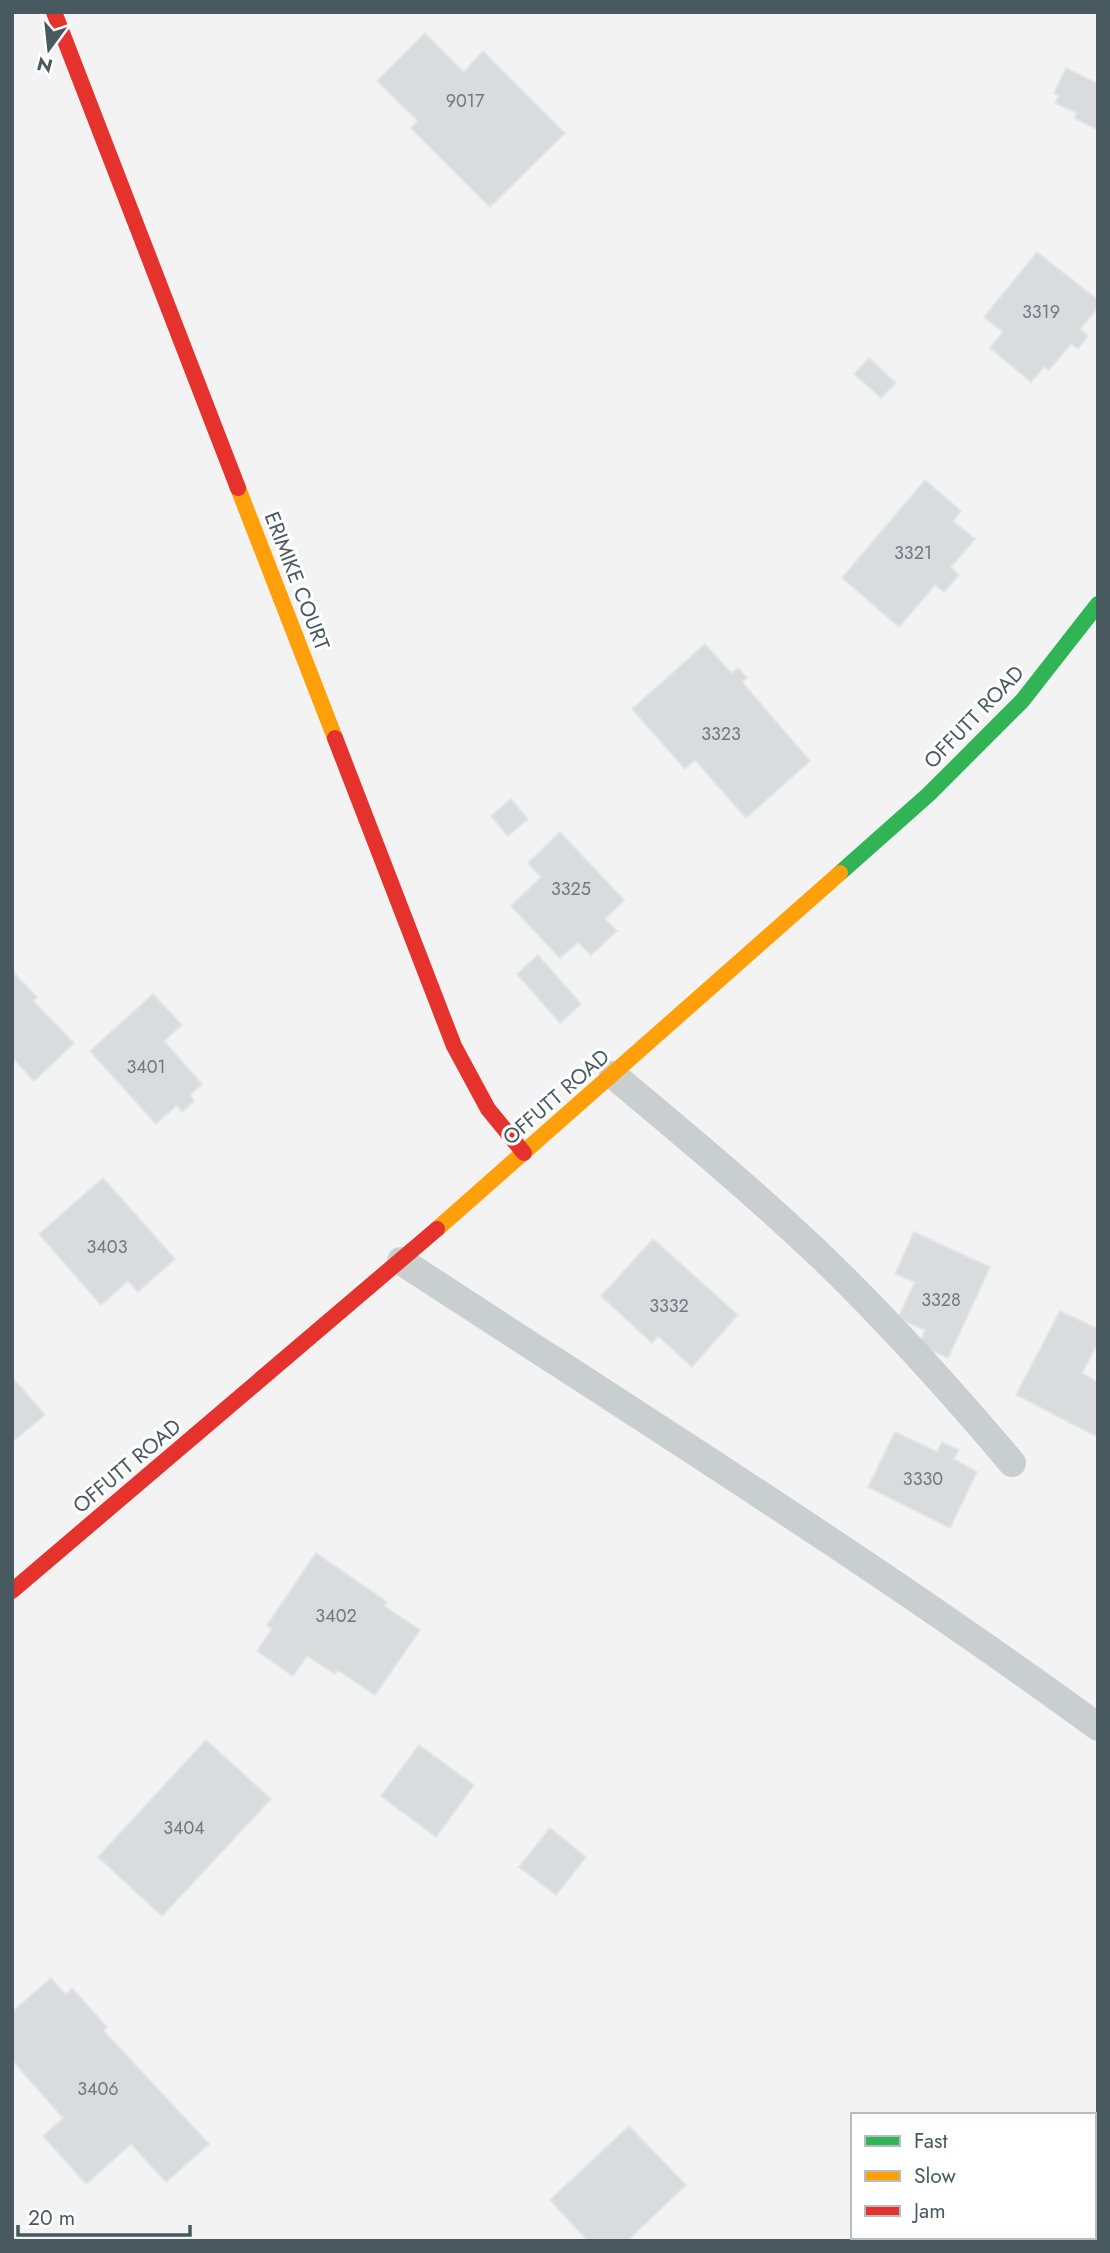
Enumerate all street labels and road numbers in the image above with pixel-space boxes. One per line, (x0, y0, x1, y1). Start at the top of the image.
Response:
street label: ERIMIKE COURT (257, 507, 337, 655)
street label: OFFUTT ROAD (917, 659, 1031, 775)
street label: OFFUTT ROAD (496, 1042, 616, 1152)
street label: OFFUTT ROAD (66, 1412, 188, 1520)

